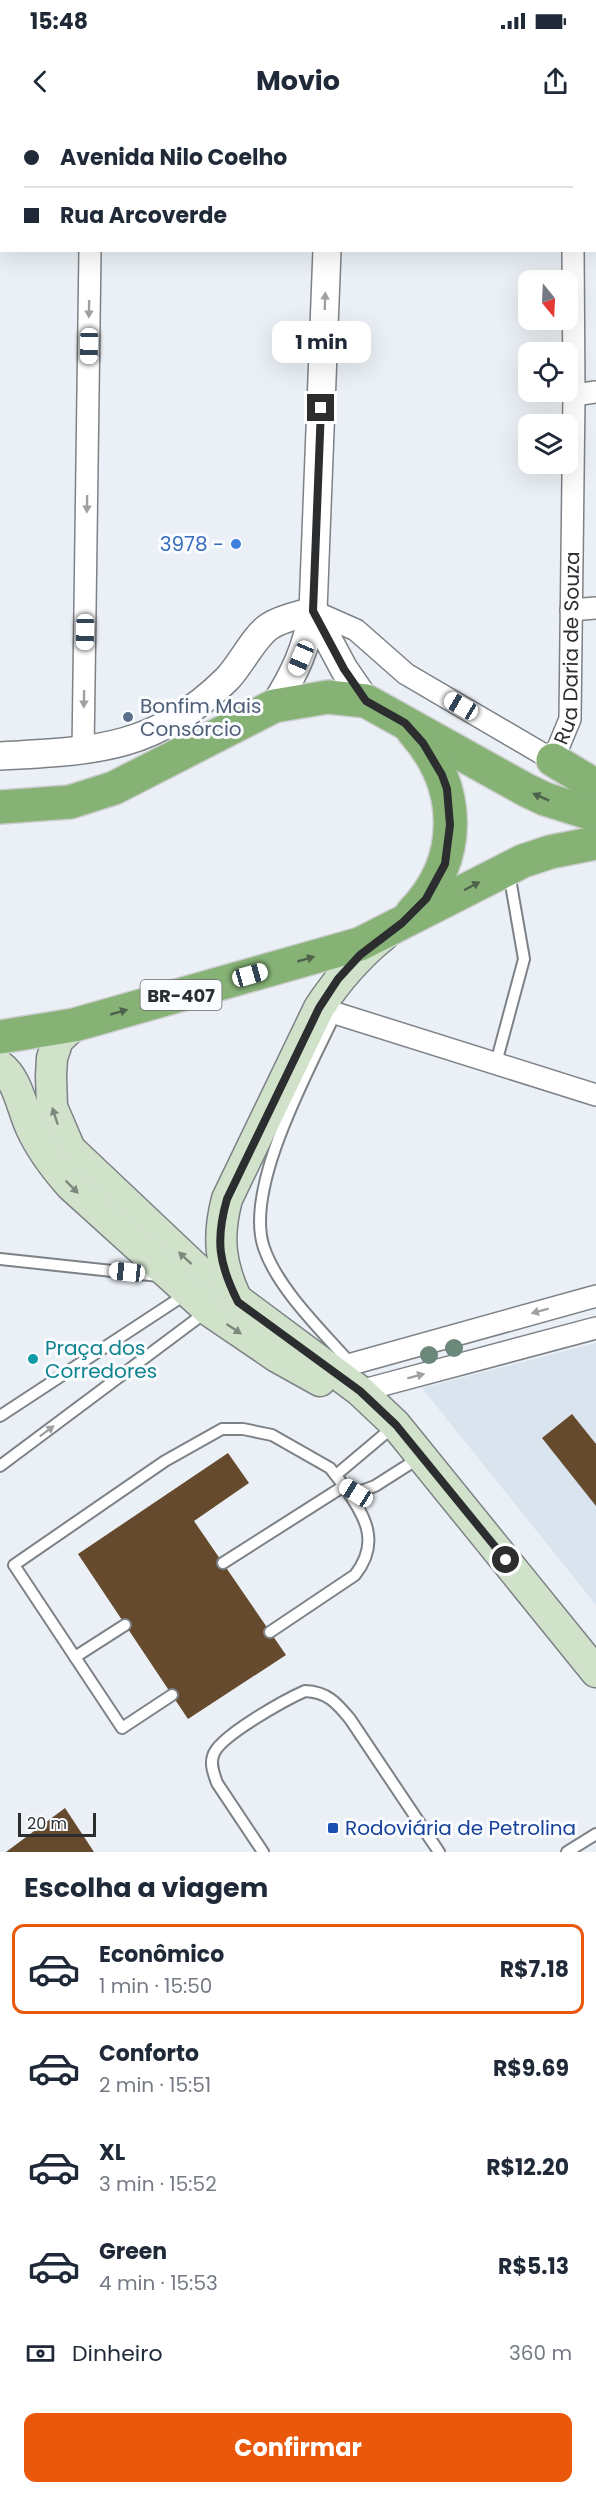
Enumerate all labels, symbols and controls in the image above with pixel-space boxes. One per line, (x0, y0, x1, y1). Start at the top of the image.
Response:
text: 15:48 (30, 6, 88, 37)
text: Movio (256, 62, 340, 99)
icon: back (24, 65, 57, 98)
icon: share (539, 65, 572, 98)
text: Avenida Nilo Coelho (60, 142, 287, 173)
text: Rua Arcoverde (60, 200, 227, 231)
north arrow (518, 270, 578, 330)
map controls (518, 270, 578, 474)
one-way arrow (321, 291, 330, 310)
one-way arrow (85, 299, 94, 318)
callout: 1 min (272, 321, 370, 363)
car (80, 328, 98, 364)
text: 1 min (295, 328, 348, 356)
button: locate (518, 342, 578, 402)
route end (307, 394, 334, 421)
button: layers (518, 414, 578, 474)
one-way arrow (82, 494, 91, 513)
place label: 3978 - (160, 530, 224, 558)
marker: 3978 - (229, 537, 243, 551)
street label: Rua Daria de Souza (547, 551, 586, 749)
car (76, 614, 94, 650)
car (286, 638, 316, 678)
one-way arrow (79, 689, 88, 708)
car (441, 689, 481, 723)
place label: Bonfim Mais Consórcio (140, 692, 261, 743)
marker: Bonfim Mais Consórcio (121, 710, 135, 724)
one-way arrow (532, 792, 549, 801)
one-way arrow (464, 881, 481, 891)
one-way arrow (297, 954, 316, 964)
car (230, 961, 270, 989)
road number: BR-407 (140, 980, 222, 1010)
one-way arrow (110, 1007, 128, 1016)
one-way arrow (50, 1107, 59, 1125)
one-way arrow (65, 1179, 79, 1194)
one-way arrow (178, 1252, 193, 1265)
car (108, 1261, 146, 1283)
one-way arrow (531, 1307, 549, 1317)
one-way arrow (226, 1323, 242, 1334)
place label: Praça dos Corredores (45, 1334, 157, 1385)
marker: Praça dos Corredores (26, 1352, 40, 1366)
one-way arrow (407, 1371, 425, 1380)
one-way arrow (39, 1425, 54, 1437)
car (336, 1476, 376, 1510)
route start (492, 1546, 519, 1573)
scale bar (18, 1810, 96, 1838)
text: 20 m (27, 1812, 67, 1835)
place label: Rodoviária de Petrolina (345, 1814, 576, 1842)
marker: Rodoviária de Petrolina (326, 1821, 340, 1835)
text: Escolha a viagem (24, 1869, 268, 1906)
text: Econômico (99, 1939, 224, 1970)
icon: car (27, 1942, 81, 1996)
text: R$7.18 (500, 1954, 569, 1985)
text: 1 min · 15:50 (99, 1972, 212, 2000)
text: Conforto (99, 2038, 199, 2069)
icon: car (27, 2041, 81, 2095)
text: R$9.69 (493, 2053, 569, 2084)
text: 2 min · 15:51 (99, 2071, 211, 2099)
text: XL (99, 2137, 125, 2168)
icon: car (27, 2140, 81, 2194)
text: R$12.20 (486, 2152, 569, 2183)
text: 3 min · 15:52 (99, 2170, 217, 2198)
text: Green (99, 2236, 167, 2267)
icon: car (27, 2239, 81, 2293)
text: R$5.13 (498, 2251, 569, 2282)
text: 4 min · 15:53 (99, 2269, 218, 2297)
icon: cash (24, 2337, 57, 2370)
text: Dinheiro (72, 2338, 162, 2369)
text: 360 m (509, 2339, 572, 2367)
button: Confirmar (24, 2413, 572, 2482)

